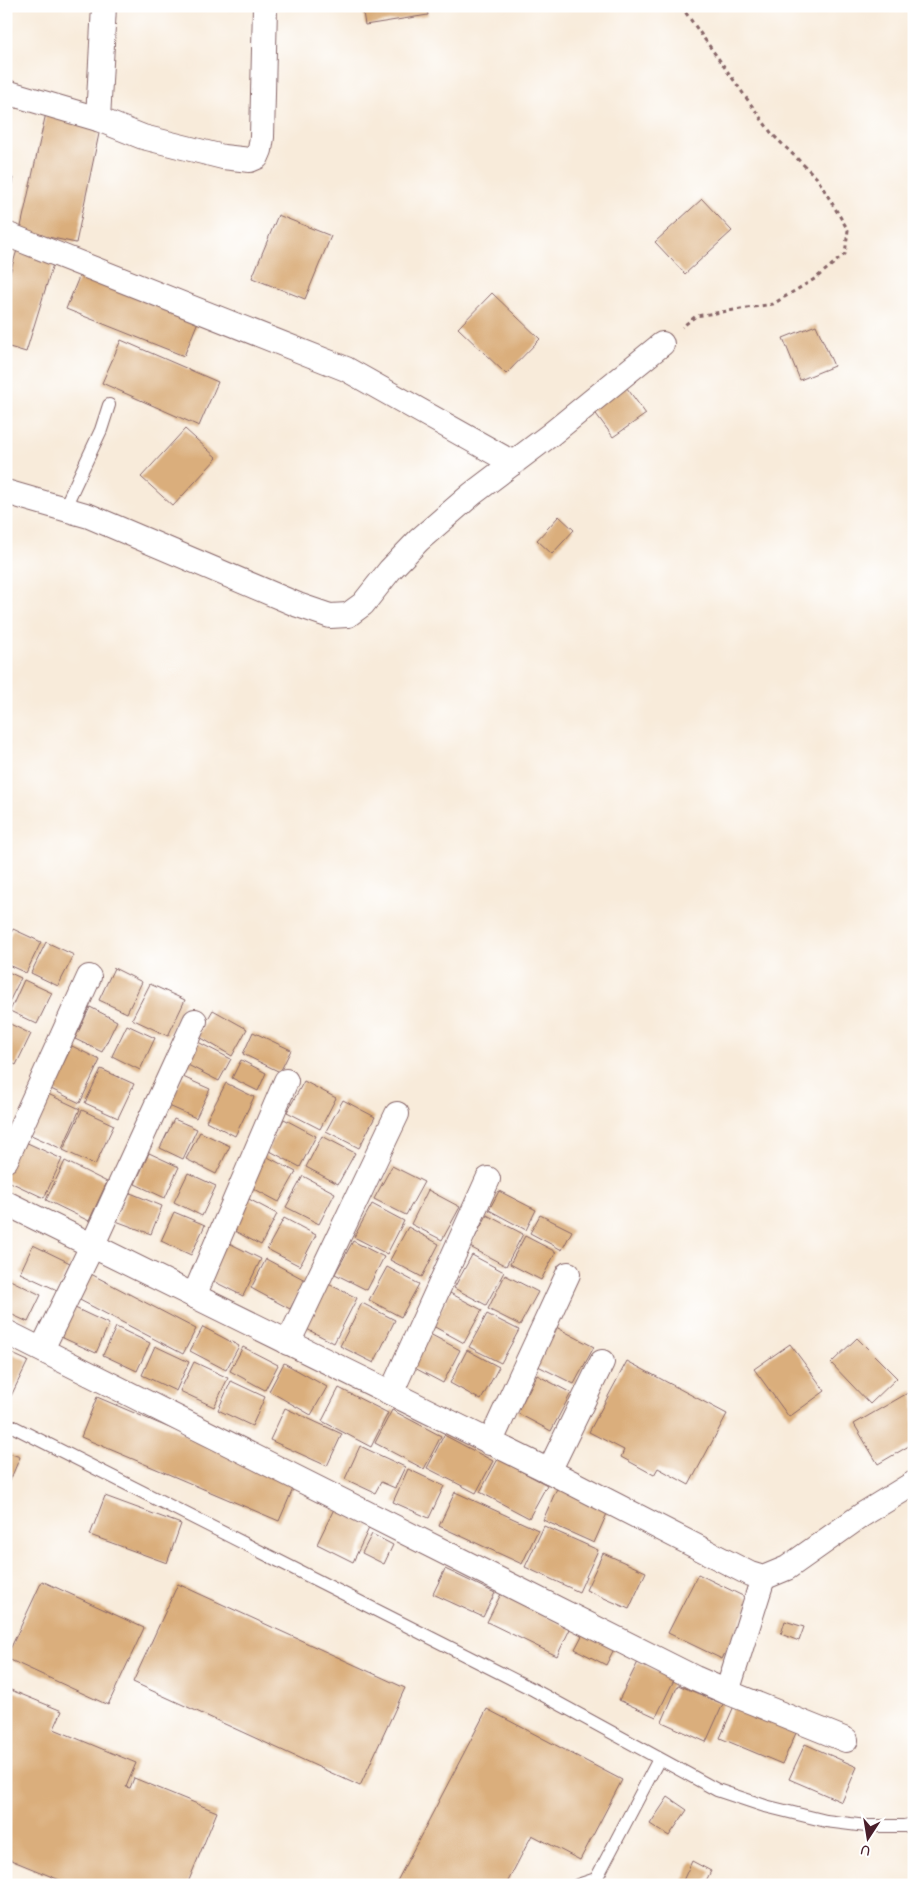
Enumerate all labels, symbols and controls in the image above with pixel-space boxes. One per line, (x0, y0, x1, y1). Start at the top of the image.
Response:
north arrow (842, 1814, 892, 1864)
text: U (859, 1841, 872, 1860)

